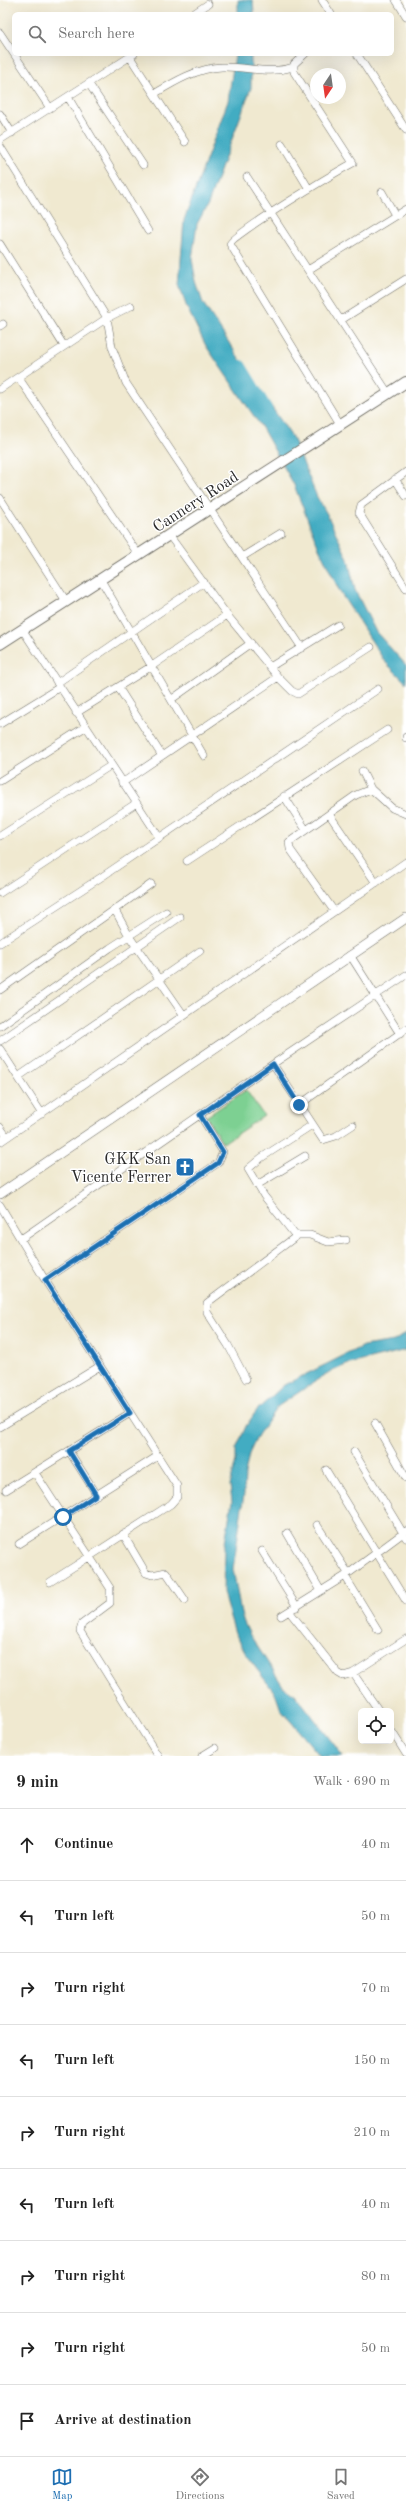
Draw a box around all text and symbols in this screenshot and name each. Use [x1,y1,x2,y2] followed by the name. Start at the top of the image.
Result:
[12,12,394,56] search box
[26,23,48,45] icon: search
[58,27,135,42] text: Search here
[310,68,346,104] north arrow
[150,469,242,536] street label: Cannery Road
[290,1096,308,1114] route end
[71,1152,171,1186] place label: GKK San Vicente Ferrer
[174,1156,196,1178] church icon: GKK San Vicente Ferrer
[54,1508,72,1526] route start
[358,1708,394,1744] map controls
[358,1708,394,1744] button: locate
[16,1774,59,1791] text: 9 min
[313,1775,390,1788] text: Walk · 690 m
[16,1834,38,1856] icon: ahead
[54,1837,113,1852] text: Continue
[361,1838,390,1851] text: 40 m
[16,1906,38,1928] icon: left
[54,1909,114,1924] text: Turn left
[361,1910,390,1923] text: 50 m
[16,1978,38,2000] icon: right
[54,1981,125,1996] text: Turn right
[361,1982,390,1995] text: 70 m
[16,2050,38,2072] icon: left
[54,2053,114,2068] text: Turn left
[353,2054,390,2067] text: 150 m
[16,2122,38,2144] icon: right
[54,2125,125,2140] text: Turn right
[353,2126,390,2139] text: 210 m
[16,2194,38,2216] icon: left
[54,2197,114,2212] text: Turn left
[361,2198,390,2211] text: 40 m
[16,2266,38,2288] icon: right
[54,2269,125,2284] text: Turn right
[361,2270,390,2283] text: 80 m
[16,2338,38,2360] icon: right
[54,2341,125,2356] text: Turn right
[361,2342,390,2355] text: 50 m
[16,2410,38,2432] icon: arrive
[54,2413,192,2428] text: Arrive at destination
[51,2466,73,2504] tab: Map
[176,2466,224,2504] tab: Directions
[327,2466,355,2504] tab: Saved

